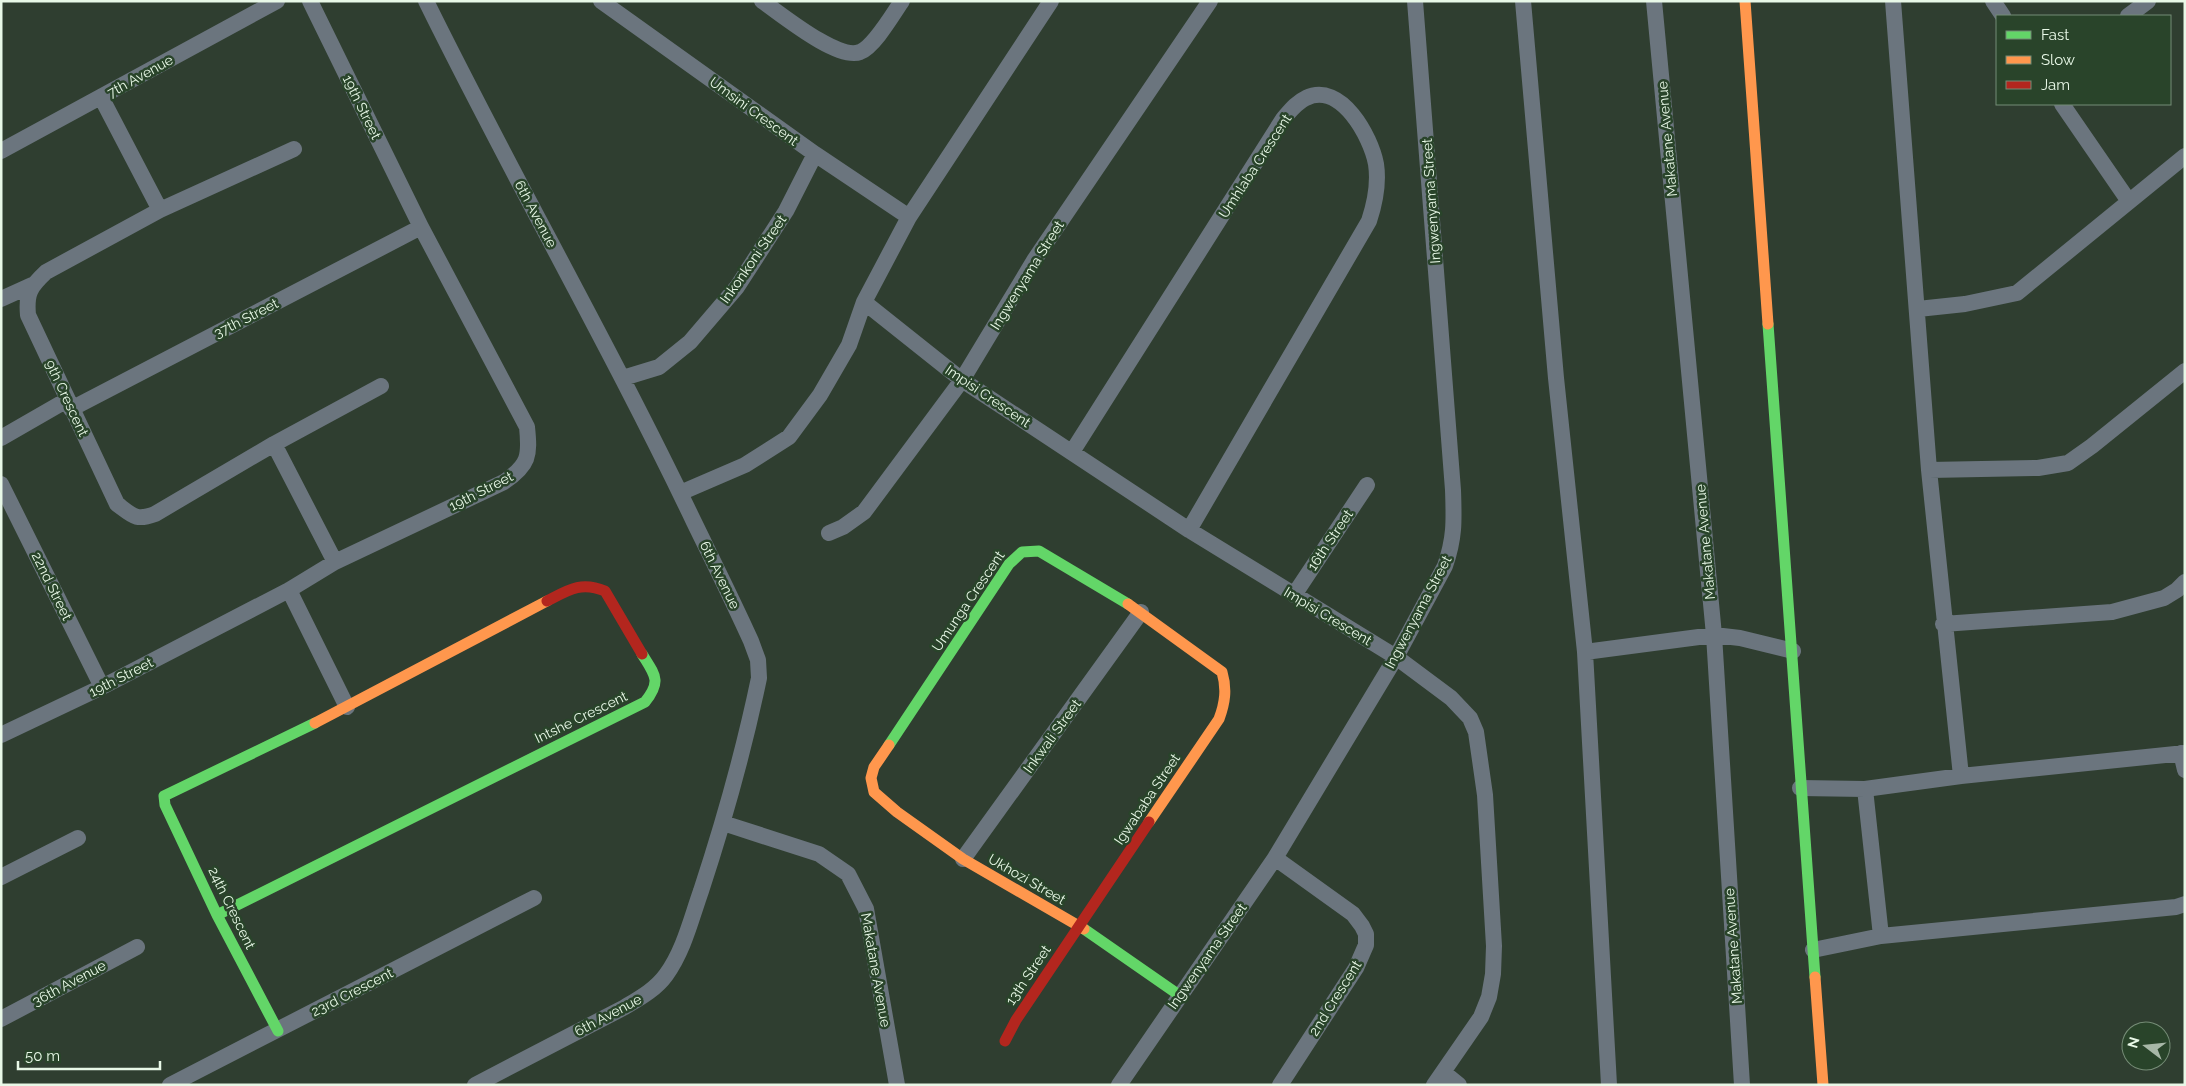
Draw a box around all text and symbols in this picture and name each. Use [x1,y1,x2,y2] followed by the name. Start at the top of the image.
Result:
[1996,15,2171,105] legend
[2041,26,2069,44] text: Fast
[104,51,176,101] street label: 7th Avenue
[2041,51,2075,69] text: Slow
[340,72,385,142] street label: 19th Street
[706,73,802,149] street label: Umsini Crescent
[2041,76,2070,94] text: Jam
[1654,81,1680,197] street label: Makatane Avenue
[1215,111,1295,221] street label: Umhlaba Crescent
[1419,138,1443,264] street label: Ingwenyama Street
[512,178,560,250] street label: 6th Avenue
[717,212,790,306] street label: Inkonkoni Street
[987,217,1067,332] street label: Ingwenyama Street
[211,295,281,341] street label: 37th Street
[42,357,92,439] street label: 9th Crescent
[942,362,1034,431] street label: Impisi Crescent
[446,468,516,514] street label: 19th Street
[1692,484,1718,600] street label: Makatane Avenue
[1304,506,1356,573] street label: 16th Street
[697,538,743,612] street label: 6th Avenue
[928,548,1008,654] street label: Umunga Crescent
[29,549,76,623] street label: 22nd Street
[1381,553,1455,671] street label: Ingwenyama Street
[1281,584,1375,649] street label: Impisi Crescent
[86,654,156,700] street label: 19th Street
[532,688,630,746] street label: Intshe Crescent
[1020,696,1084,776] street label: Inkwali Street
[1111,750,1183,847] street label: Igwababa Street
[986,850,1069,908] street label: Ukhozi Street
[205,864,259,952] street label: 24th Crescent
[1721,888,1745,1004] street label: Makatane Avenue
[1164,900,1250,1012] street label: Ingwenyama Street
[858,912,894,1028] street label: Makatane Avenue
[1002,942,1054,1008] street label: 13th Street
[29,957,109,1009] street label: 36th Avenue
[1306,957,1365,1039] street label: 2nd Crescent
[308,964,396,1019] street label: 23rd Crescent
[572,991,644,1039] street label: 6th Avenue
[2121,1021,2171,1071] north arrow
[2124,1035,2143,1050] text: N
[18,1038,160,1070] scale bar
[25,1047,60,1065] text: 50 m

